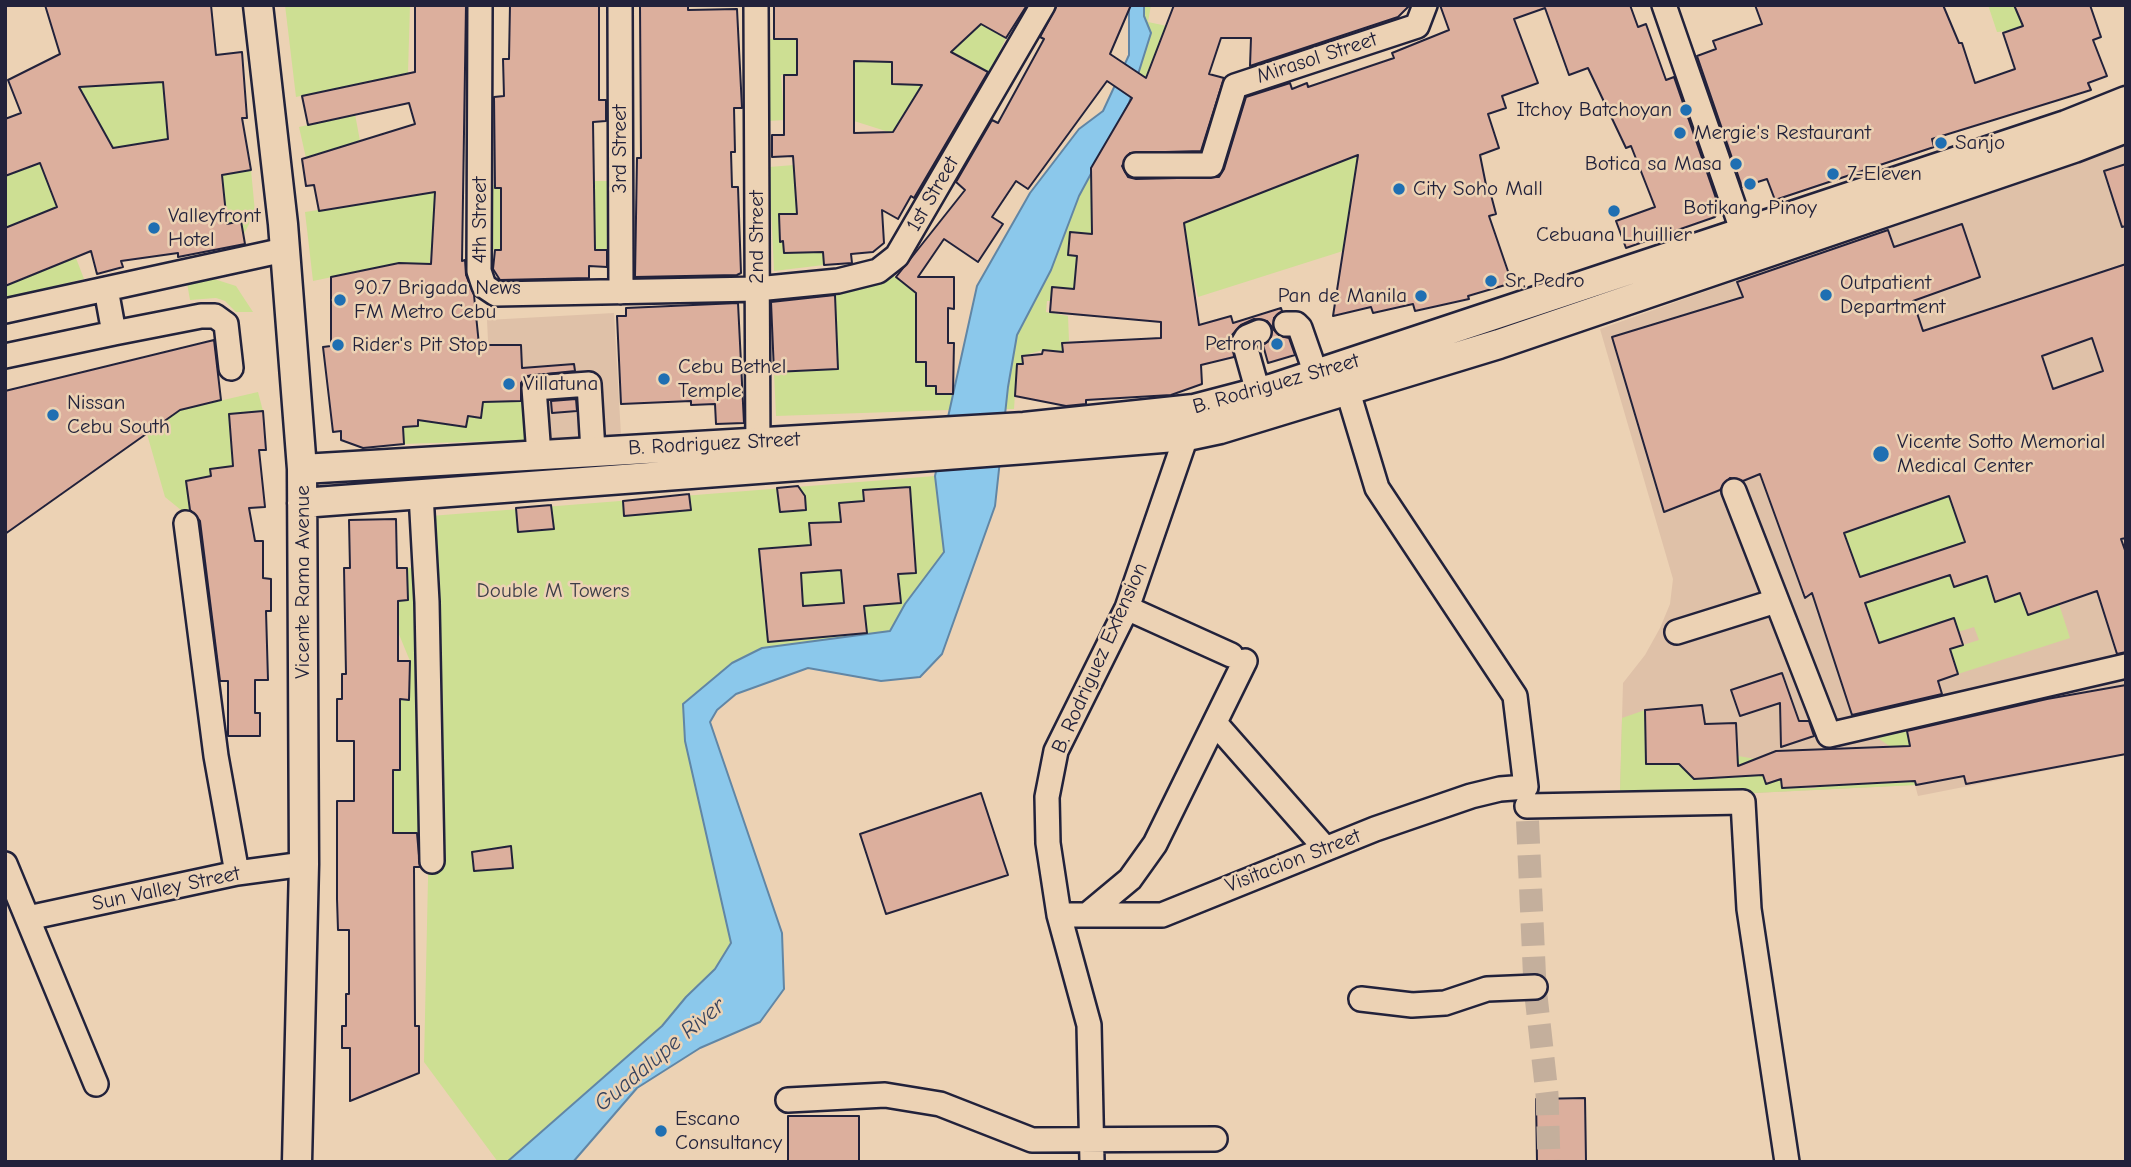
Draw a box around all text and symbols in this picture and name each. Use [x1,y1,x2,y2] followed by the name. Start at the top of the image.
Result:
[1254,27,1380,89] street label: Mirasol Street
[1516,97,1672,123] place label: Itchoy Batchoyan
[1678,102,1694,118] marker: Itchoy Batchoyan
[607,104,633,194] street label: 3rd Street
[1694,120,1871,146] place label: Mergie's Restaurant
[1672,125,1688,141] marker: Mergie's Restaurant
[1955,130,2005,156] place label: Sanjo
[1933,135,1949,151] marker: Sanjo
[1585,151,1722,177] place label: Botica sa Masa
[901,152,965,236] street label: 1st Street
[1728,156,1744,172] marker: Botica sa Masa
[1847,161,1922,187] place label: 7-Eleven
[1825,166,1841,182] marker: 7-Eleven
[467,176,493,264] street label: 4th Street
[1413,176,1543,202] place label: City Soho Mall
[1742,176,1758,192] marker: Botikang Pinoy
[1391,181,1407,197] marker: City Soho Mall
[744,190,770,284] street label: 2nd Street
[1683,195,1817,221] place label: Botikang Pinoy
[168,203,261,253] place label: Valleyfront Hotel
[1606,203,1622,219] marker: Cebuana Lhuillier
[146,220,162,236] marker: Valleyfront Hotel
[1536,222,1692,248] place label: Cebuana Lhuillier
[1505,268,1585,294] place label: Sr. Pedro
[1840,270,1946,320] place label: Outpatient Department
[1483,273,1499,289] marker: Sr. Pedro
[354,275,521,325] place label: 90.7 Brigada News FM Metro Cebu
[1278,283,1407,309] place label: Pan de Manila
[1818,287,1834,303] marker: Outpatient Department
[1413,288,1429,304] marker: Pan de Manila
[332,292,348,308] marker: 90.7 Brigada News FM Metro Cebu
[1205,331,1263,357] place label: Petron
[352,332,488,358] place label: Rider's Pit Stop
[1269,336,1285,352] marker: Petron
[330,337,346,353] marker: Rider's Pit Stop
[1190,348,1362,420] street label: B. Rodriguez Street
[678,354,786,404] place label: Cebu Bethel Temple
[523,371,598,397] place label: Villatuna
[656,371,672,387] marker: Cebu Bethel Temple
[501,376,517,392] marker: Villatuna
[67,390,170,440] place label: Nissan Cebu South
[45,407,61,423] marker: Nissan Cebu South
[627,427,801,461] street label: B. Rodriguez Street
[1897,429,2105,479] place label: Vicente Sotto Memorial Medical Center
[1871,444,1891,464] marker: Vicente Sotto Memorial Medical Center
[290,485,316,679] street label: Vicente Rama Avenue
[1047,559,1153,757] street label: B. Rodriguez Extension
[477,578,629,604] park label: Double M Towers
[1222,824,1364,898] street label: Visitacion Street
[90,861,242,917] street label: Sun Valley Street
[589,992,731,1118] water label: Guadalupe River
[675,1106,782,1156] place label: Escano Consultancy
[653,1123,669,1139] marker: Escano Consultancy

